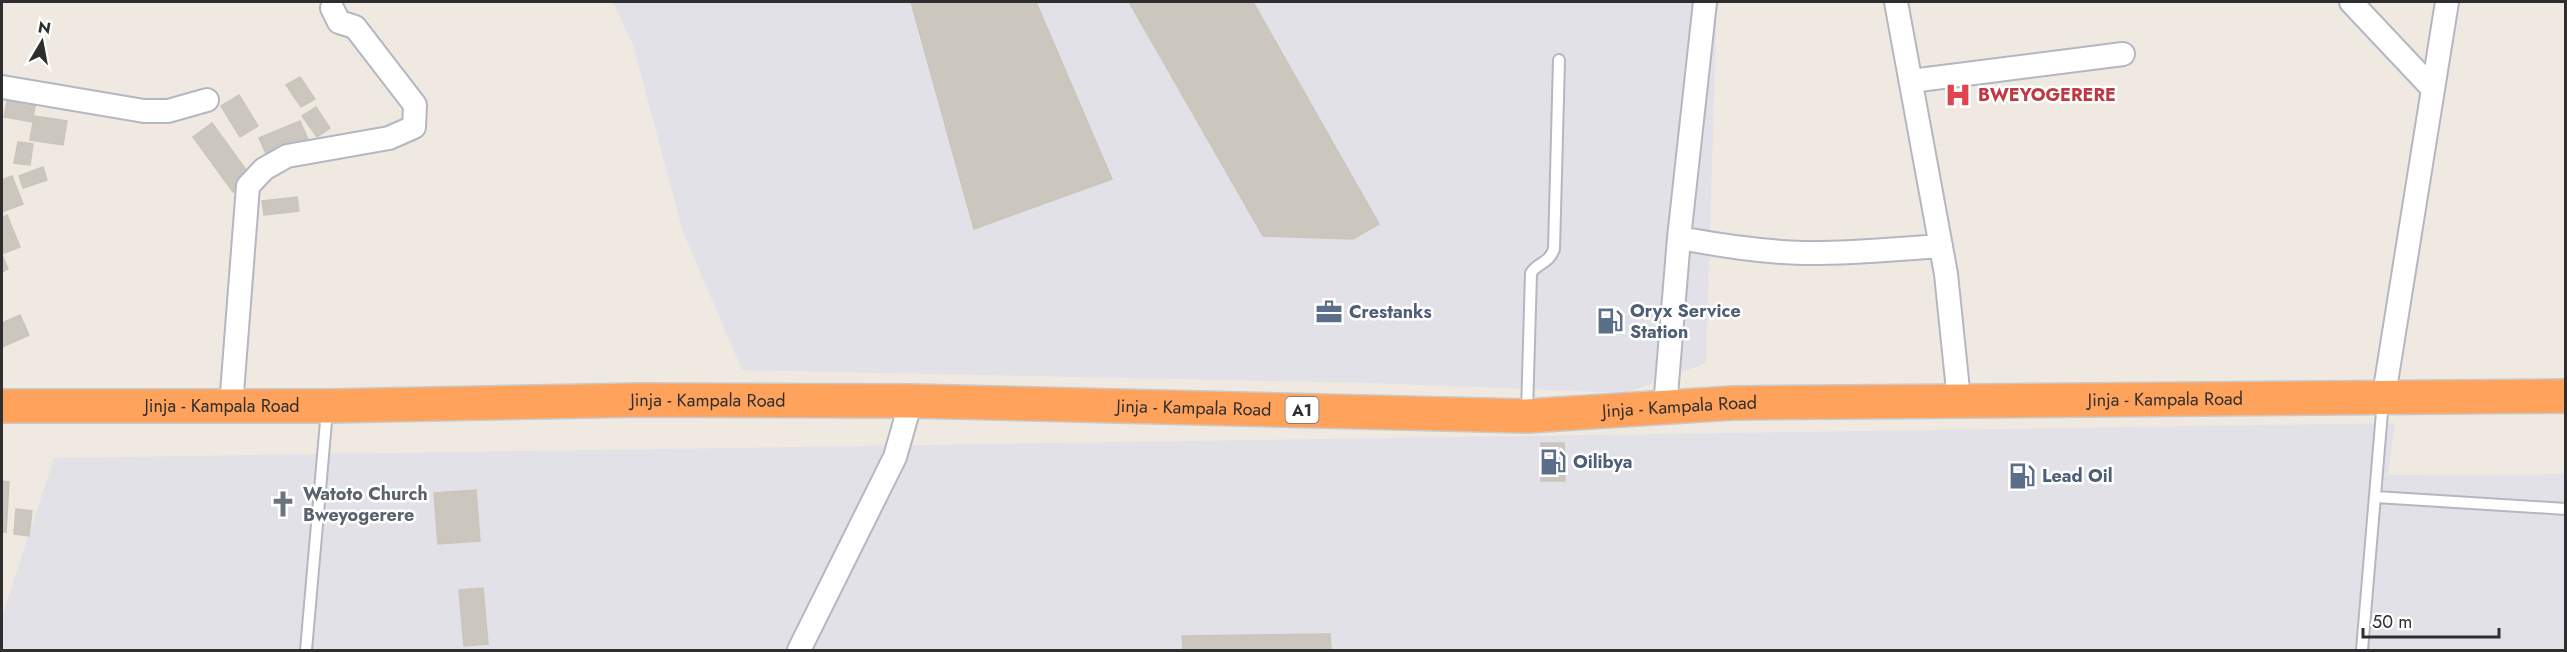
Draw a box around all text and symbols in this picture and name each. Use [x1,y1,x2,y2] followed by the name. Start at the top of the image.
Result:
[12,12,72,72] north arrow
[36,15,53,40] text: N
[1943,80,1973,110] hospital icon: BWEYOGERERE
[1978,82,2116,108] place label: BWEYOGERERE
[1314,297,1344,327] office icon: Crestanks
[1630,298,1741,345] place label: Oryx Service Station
[1349,299,1432,325] place label: Crestanks
[1595,306,1625,336] fuel station icon: Oryx Service Station
[2086,386,2243,413] street label: Jinja - Kampala Road
[628,387,786,414] street label: Jinja - Kampala Road
[1599,390,1757,424] street label: Jinja - Kampala Road
[142,393,300,419] street label: Jinja - Kampala Road
[1114,393,1272,423] street label: Jinja - Kampala Road
[1286,397,1318,423] road number: A1
[1538,447,1568,477] fuel station icon: Oilibya
[1573,449,1633,475] place label: Oilibya
[2007,461,2037,491] fuel station icon: Lead Oil
[2042,463,2113,489] place label: Lead Oil
[303,481,428,528] place label: Watoto Church Bweyogerere
[268,489,298,519] church icon: Watoto Church Bweyogerere
[2363,601,2500,639] scale bar
[2372,609,2412,635] text: 50 m

